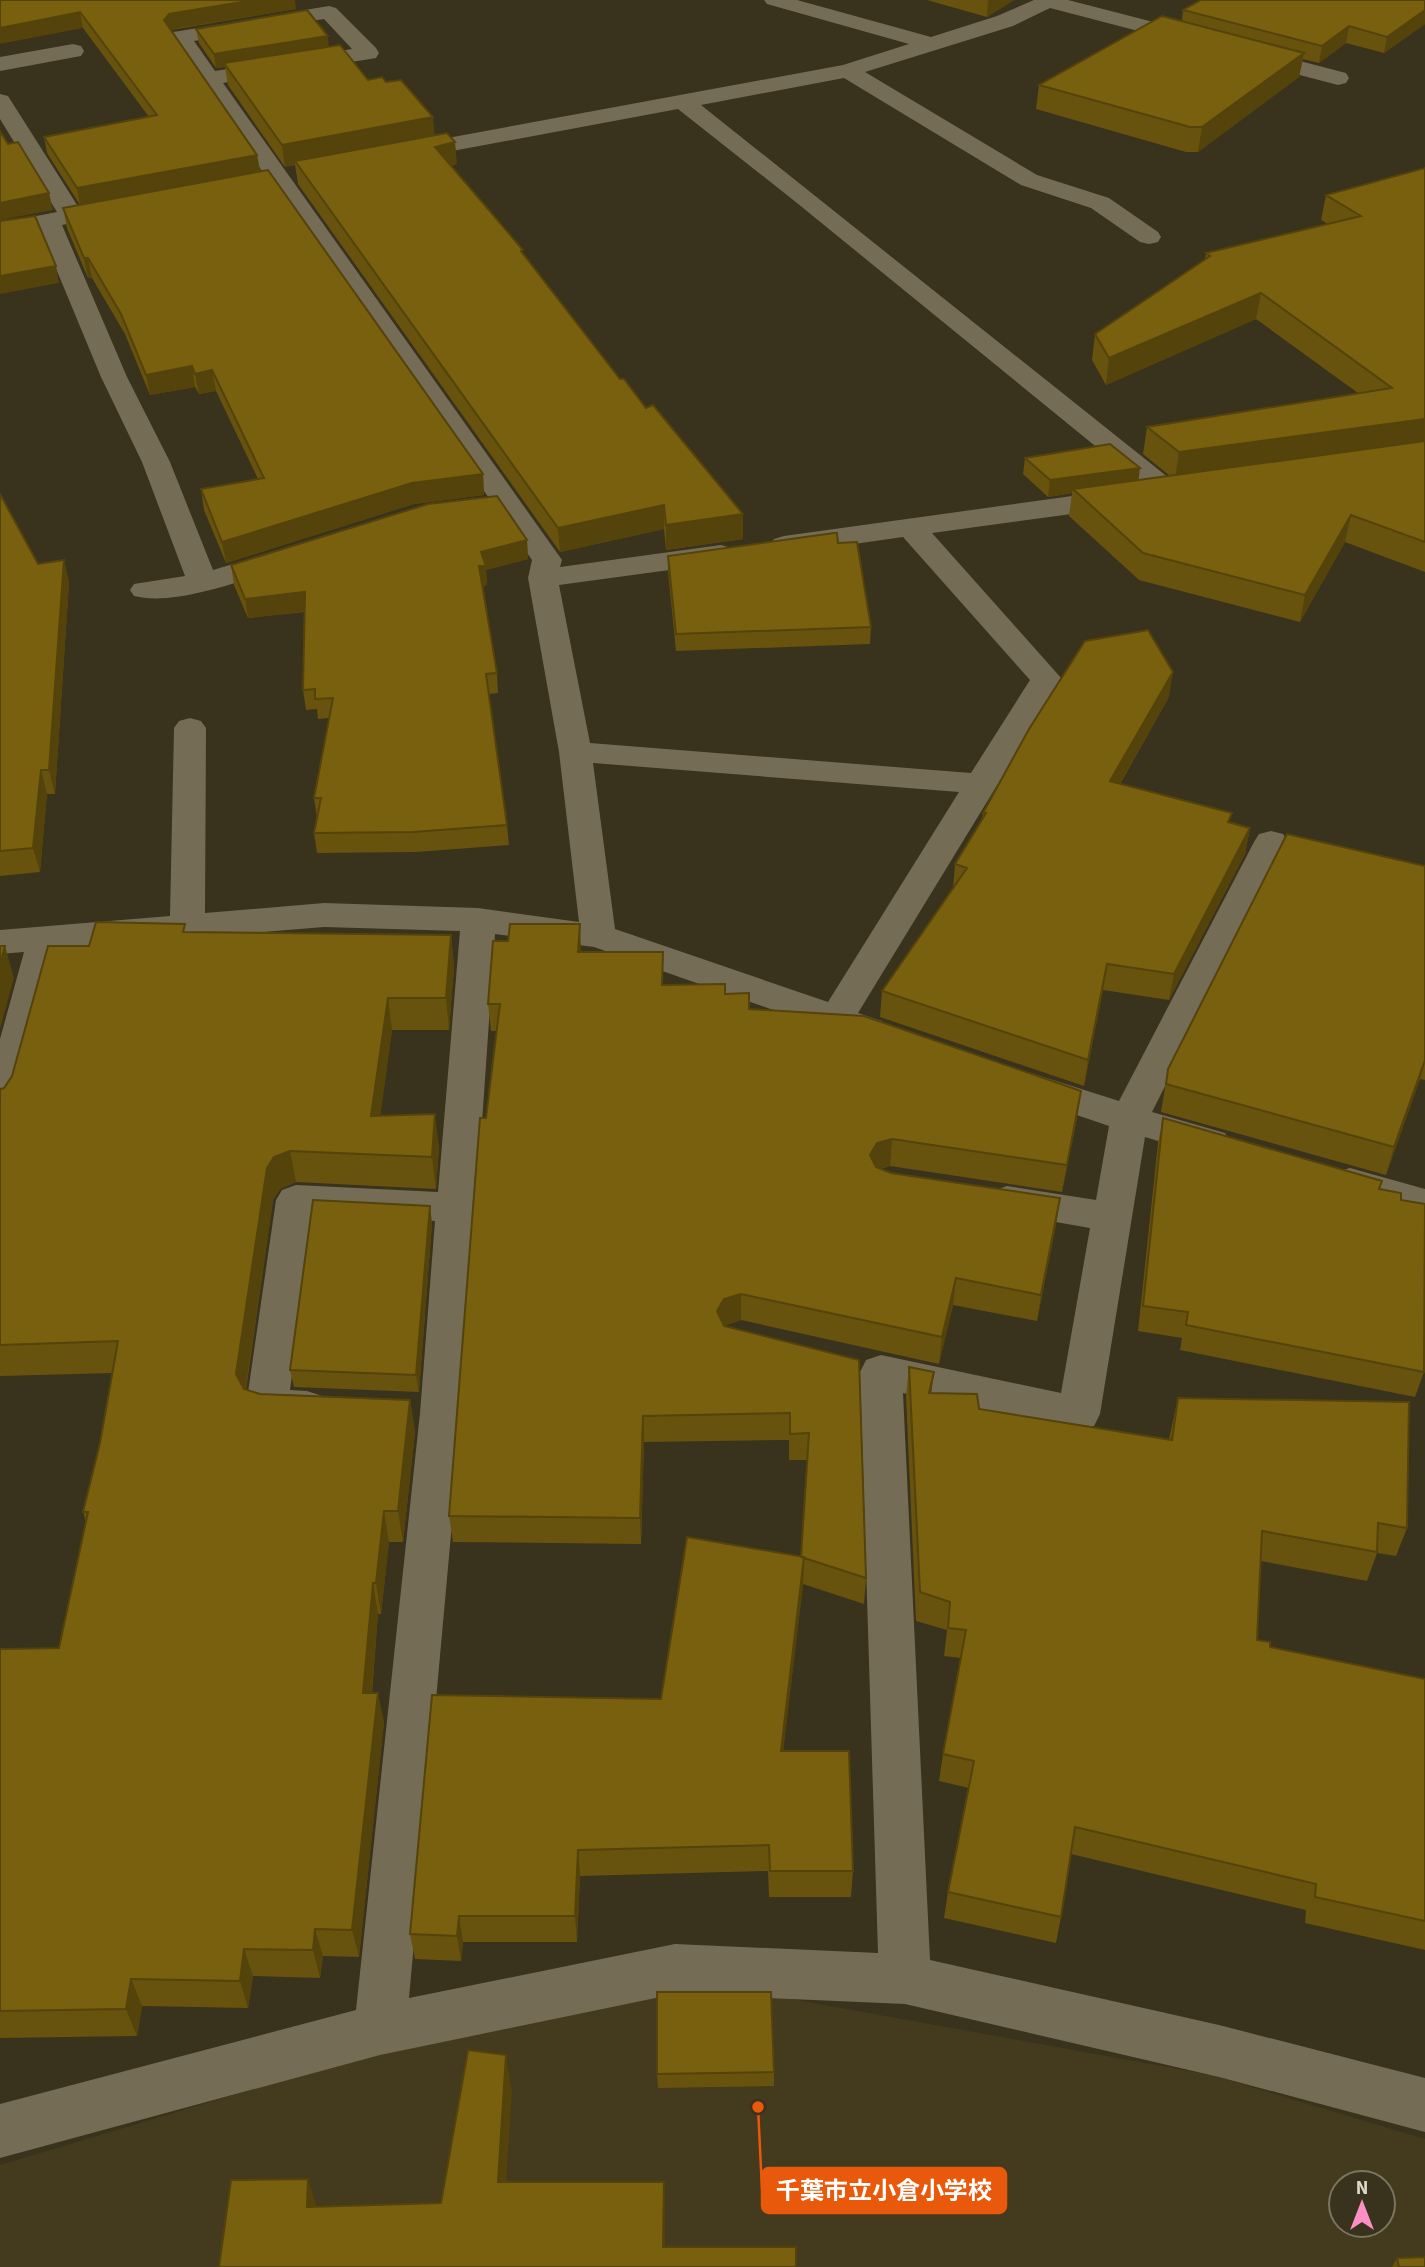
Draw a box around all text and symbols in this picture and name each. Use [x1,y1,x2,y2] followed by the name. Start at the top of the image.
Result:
[762,2168,1006,2213] callout: 千葉市立小倉小学校
[1327,2169,1397,2239] north arrow
[776,2174,992,2209] text: 千葉市立小倉小学校
[1356,2175,1368,2202] text: N

